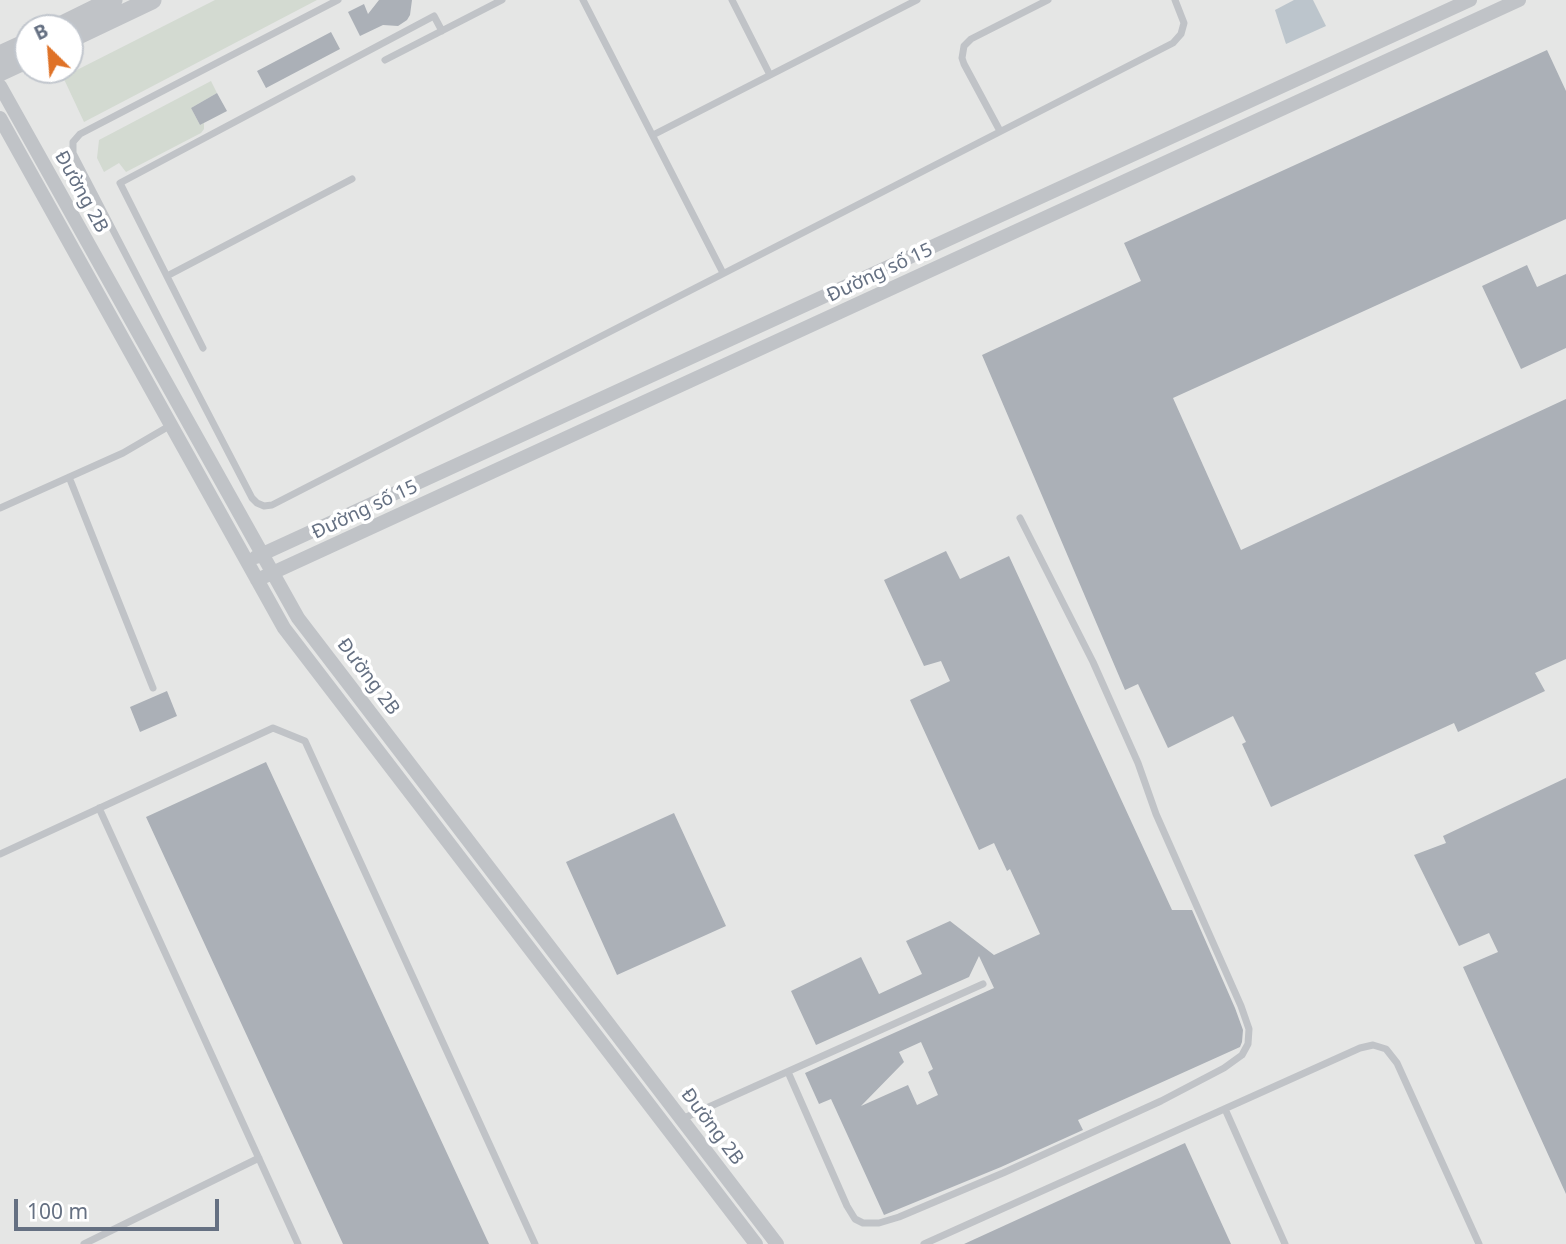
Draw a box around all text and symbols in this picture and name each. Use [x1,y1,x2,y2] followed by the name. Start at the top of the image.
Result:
[14,14,84,84] north arrow
[30,17,52,46] text: B
[49,147,113,237] street label: Đường 2B
[824,239,936,307] street label: Đường số 15
[309,476,421,544] street label: Đường số 15
[332,634,404,720] street label: Đường 2B
[676,1084,748,1170] street label: Đường 2B
[18,1184,222,1228] scale bar
[27,1197,88,1225] text: 100 m

